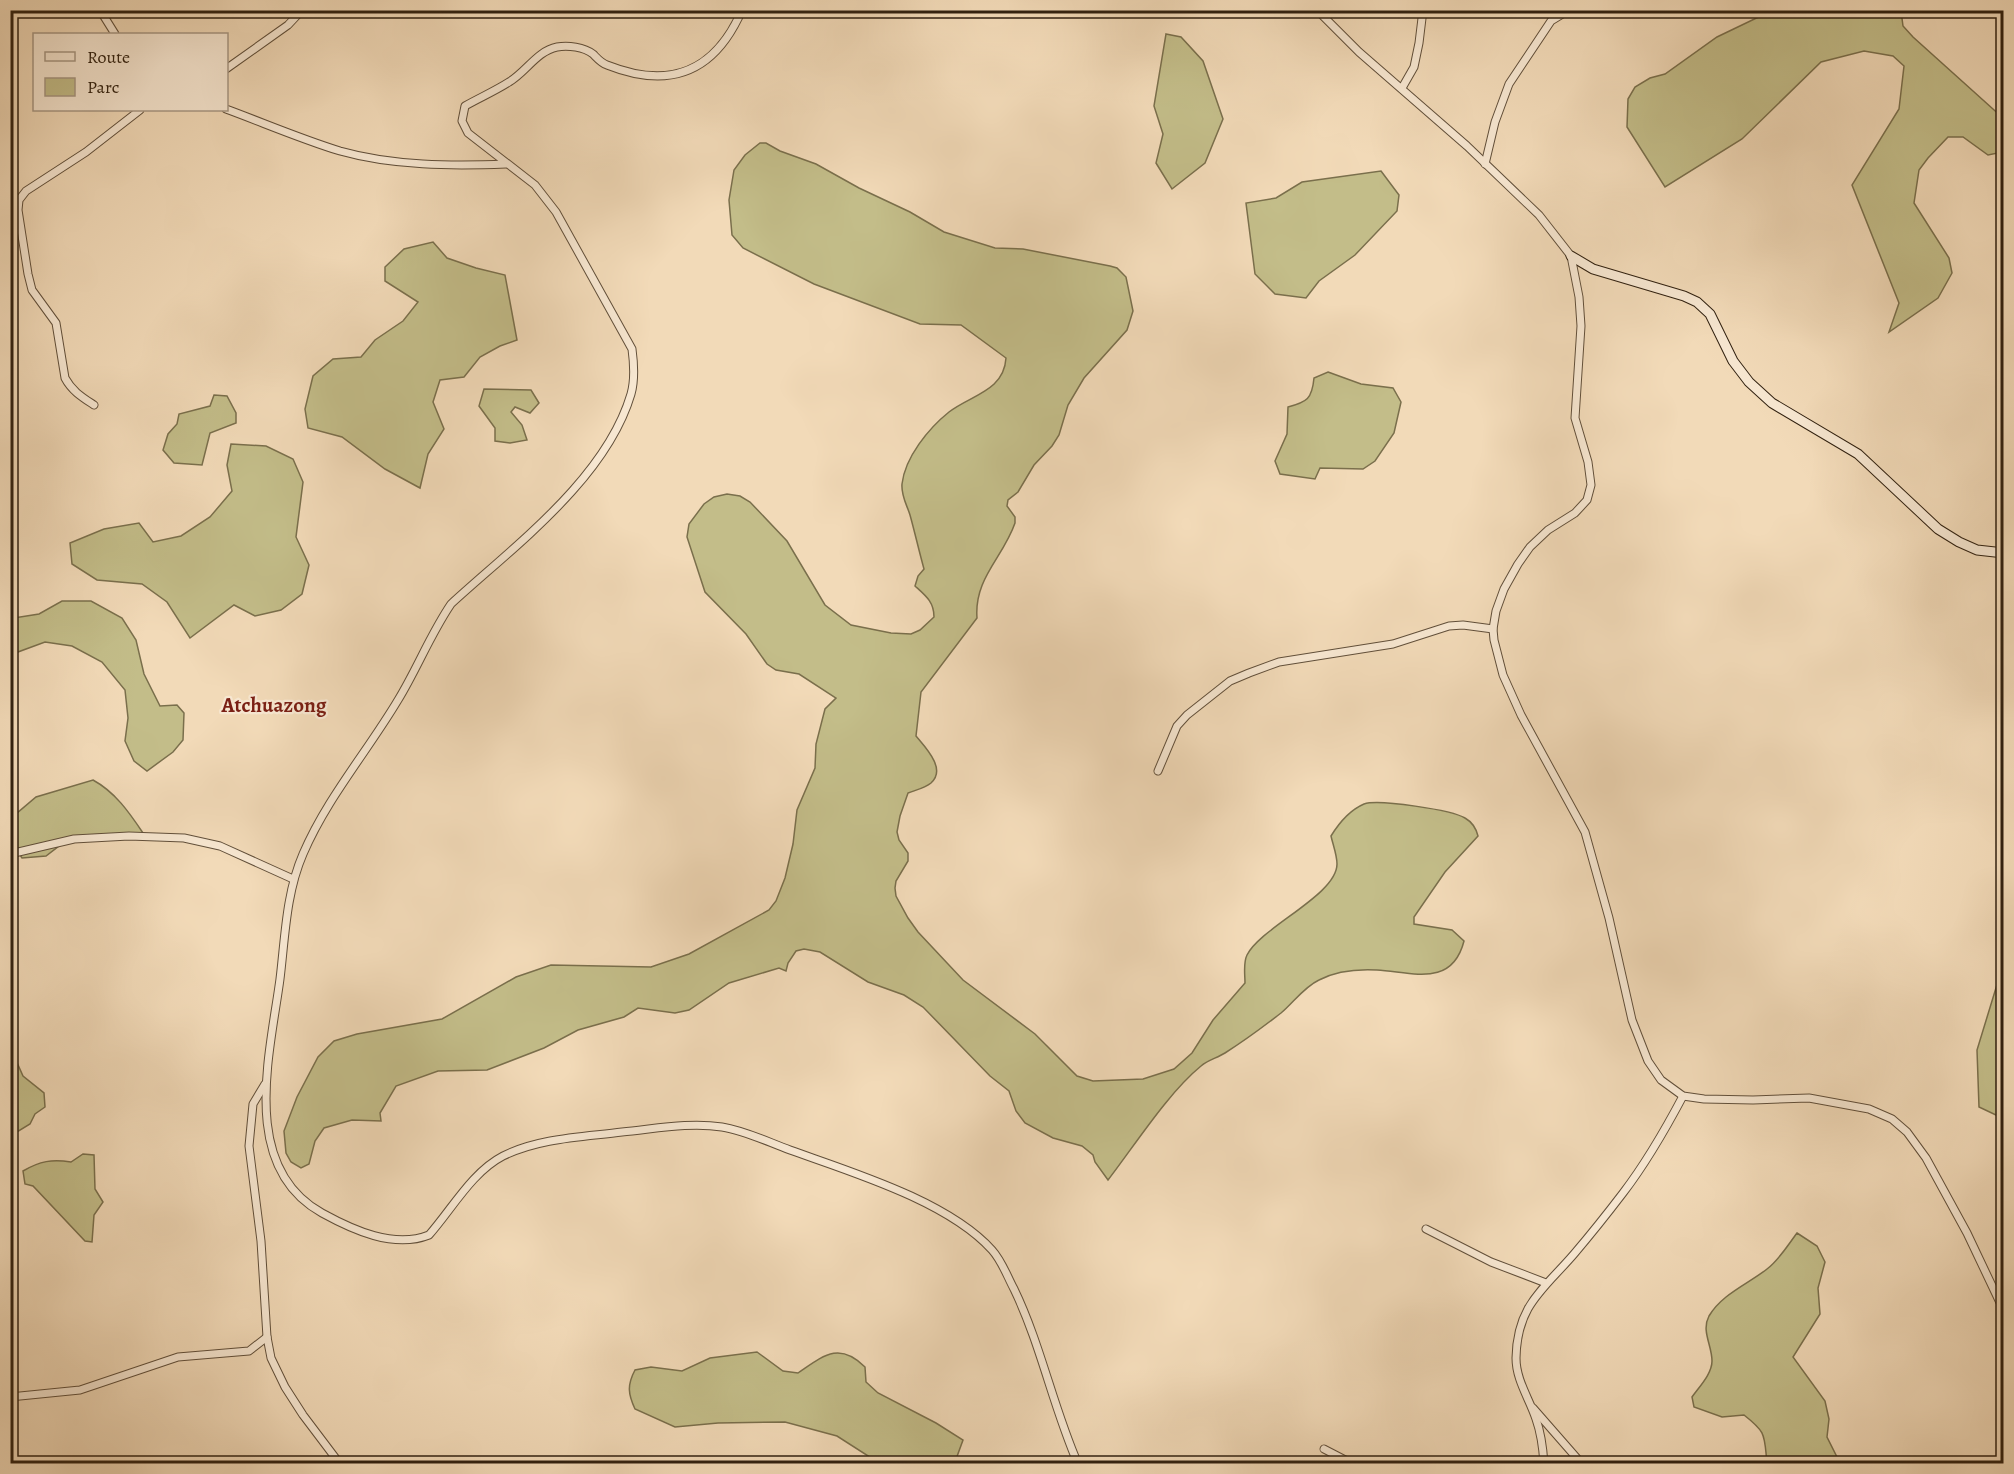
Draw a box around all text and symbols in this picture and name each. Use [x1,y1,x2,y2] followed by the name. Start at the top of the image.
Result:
[33,33,228,111] legend
[87,45,130,69] text: Route
[87,75,119,99] text: Parc
[220,691,327,719] district label: Atchuazong

